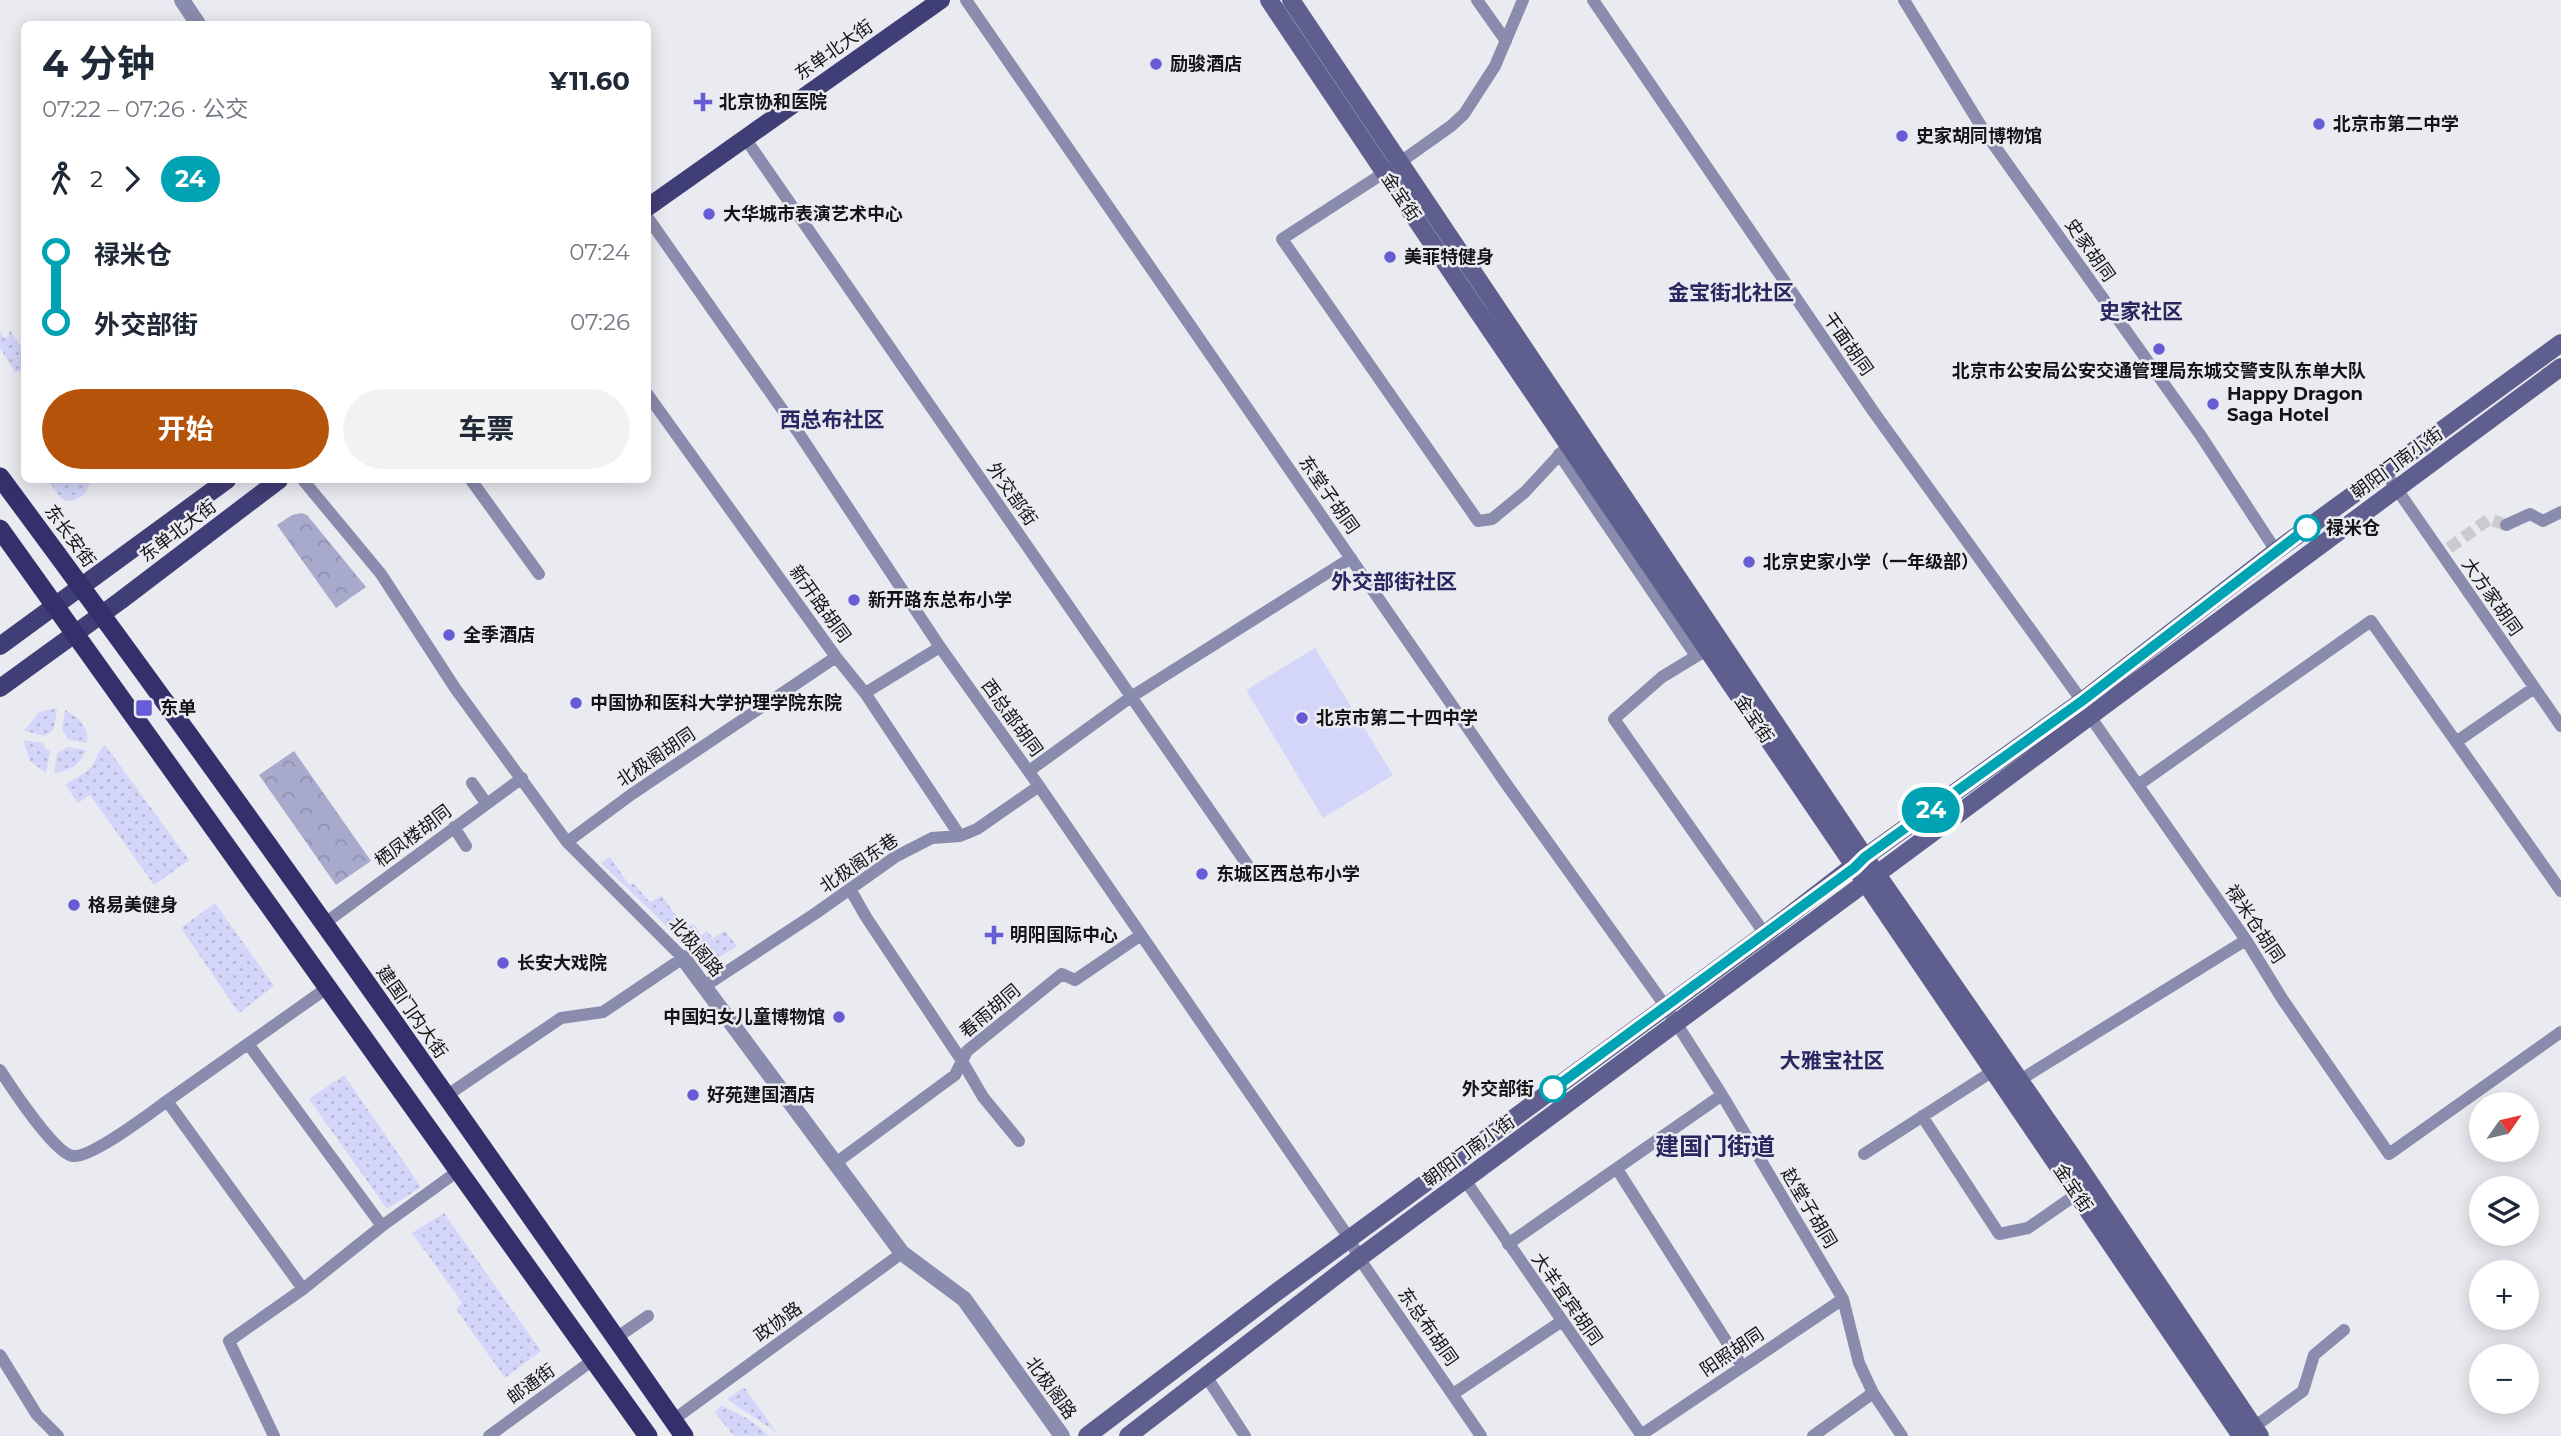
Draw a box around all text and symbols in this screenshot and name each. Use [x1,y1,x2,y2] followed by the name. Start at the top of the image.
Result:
[791,15,877,85] street label: 东单北大街
[42,40,155,87] text: 4 分钟
[1170,53,1242,75] place label: 励骏酒店
[1148,56,1164,72] marker: 励骏酒店
[549,65,630,97] text: ¥11.60
[719,91,827,113] place label: 北京协和医院
[693,92,713,112] marker: 北京协和医院
[42,95,249,123] text: 07:22 – 07:26 · 公交
[2333,113,2459,135] place label: 北京市第二中学
[2311,116,2327,132] marker: 北京市第二中学
[1916,125,2042,147] place label: 史家胡同博物馆
[1894,128,1910,144] marker: 史家胡同博物馆
[42,160,80,198] icon: walk
[113,160,151,198] icon: forward
[175,164,206,193] text: 24
[90,165,103,193] text: 2
[1377,168,1425,226] street label: 金宝街
[723,203,903,225] place label: 大华城市表演艺术中心
[701,206,717,222] marker: 大华城市表演艺术中心
[2060,214,2120,286] street label: 史家胡同
[569,238,630,266] text: 07:24
[94,239,172,271] text: 禄米仓
[1404,246,1494,268] place label: 美菲特健身
[1382,249,1398,265] marker: 美菲特健身
[1668,280,1794,305] district label: 金宝街北社区
[2099,299,2183,324] district label: 史家社区
[570,308,630,336] text: 07:26
[1818,308,1878,380] street label: 干面胡同
[94,309,198,341] text: 外交部街
[2151,341,2167,357] marker: 北京市公安局公安交通管理局东城交警支队东单大队
[1952,360,2366,382] place label: 北京市公安局公安交通管理局东城交警支队东单大队
[2227,383,2363,426] place label: Happy Dragon Saga Hotel
[42,389,329,469] button: 开始
[343,389,630,469] button: 车票
[2205,396,2221,412] marker: Happy Dragon Saga Hotel
[780,407,885,432] district label: 西总布社区
[2347,422,2447,504] street label: 朝阳门南小街
[1294,452,1364,538] street label: 东堂子胡同
[982,458,1042,530] street label: 外交部街
[135,495,221,567] street label: 东单北大街
[40,500,100,572] street label: 东长安街
[2294,515,2320,541] marker: 禄米仓
[2326,517,2380,539] place label: 禄米仓
[1763,551,1979,573] place label: 北京史家小学（一年级部）
[1741,554,1757,570] marker: 北京史家小学（一年级部）
[2457,554,2527,640] street label: 大方家胡同
[785,561,855,647] street label: 新开路胡同
[1331,569,1457,594] district label: 外交部街社区
[868,589,1012,611] place label: 新开路东总布小学
[846,592,862,608] marker: 新开路东总布小学
[463,624,535,646] place label: 全季酒店
[441,627,457,643] marker: 全季酒店
[977,675,1047,761] street label: 西总部胡同
[1730,690,1778,748] street label: 金宝街
[590,692,842,714] place label: 中国协和医科大学护理学院东院
[568,695,584,711] marker: 中国协和医科大学护理学院东院
[160,697,196,719] place label: 东单
[134,698,154,718] marker: 东单
[1316,707,1478,729] place label: 北京市第二十四中学
[1294,710,1310,726] marker: 北京市第二十四中学
[613,723,699,791] street label: 北极阁胡同
[1899,787,1962,833] line badge: 24
[1916,795,1946,824] text: 24
[370,800,456,872] street label: 栖凤楼胡同
[816,829,902,897] street label: 北极阁东巷
[1216,863,1360,885] place label: 东城区西总布小学
[1194,866,1210,882] marker: 东城区西总布小学
[2221,881,2289,967] street label: 禄米仓胡同
[88,894,178,916] place label: 格易美健身
[66,897,82,913] marker: 格易美健身
[664,913,728,981] street label: 北极阁路
[1010,924,1118,946] place label: 明阳国际中心
[984,925,1004,945] marker: 明阳国际中心
[517,952,607,974] place label: 长安大戏院
[495,955,511,971] marker: 长安大戏院
[372,961,452,1063] street label: 建国门内大街
[955,979,1025,1043] street label: 春雨胡同
[663,1006,825,1028] place label: 中国妇女儿童博物馆
[831,1009,847,1025] marker: 中国妇女儿童博物馆
[1780,1048,1885,1073] district label: 大雅宝社区
[1540,1076,1566,1102] marker: 外交部街
[1462,1078,1534,1100] place label: 外交部街
[707,1084,815,1106] place label: 好苑建国酒店
[685,1087,701,1103] marker: 好苑建国酒店
[2469,1092,2539,1162] north arrow
[2469,1092,2539,1414] map controls
[1419,1110,1519,1192] street label: 朝阳门南小街
[1655,1132,1775,1161] district label: 建国门街道
[2049,1159,2097,1217] street label: 金宝街
[1776,1164,1842,1252] street label: 赵堂子胡同
[2469,1176,2539,1246] button: layers
[1527,1248,1607,1350] street label: 大羊宜宾胡同
[2469,1260,2539,1330] button: +
[1393,1284,1463,1370] street label: 东总布胡同
[750,1297,806,1347] street label: 政协路
[1696,1323,1768,1381] street label: 阳照胡同
[2469,1344,2539,1414] button: −
[1021,1352,1081,1424] street label: 北极阁路
[503,1359,559,1409] street label: 邮通街

